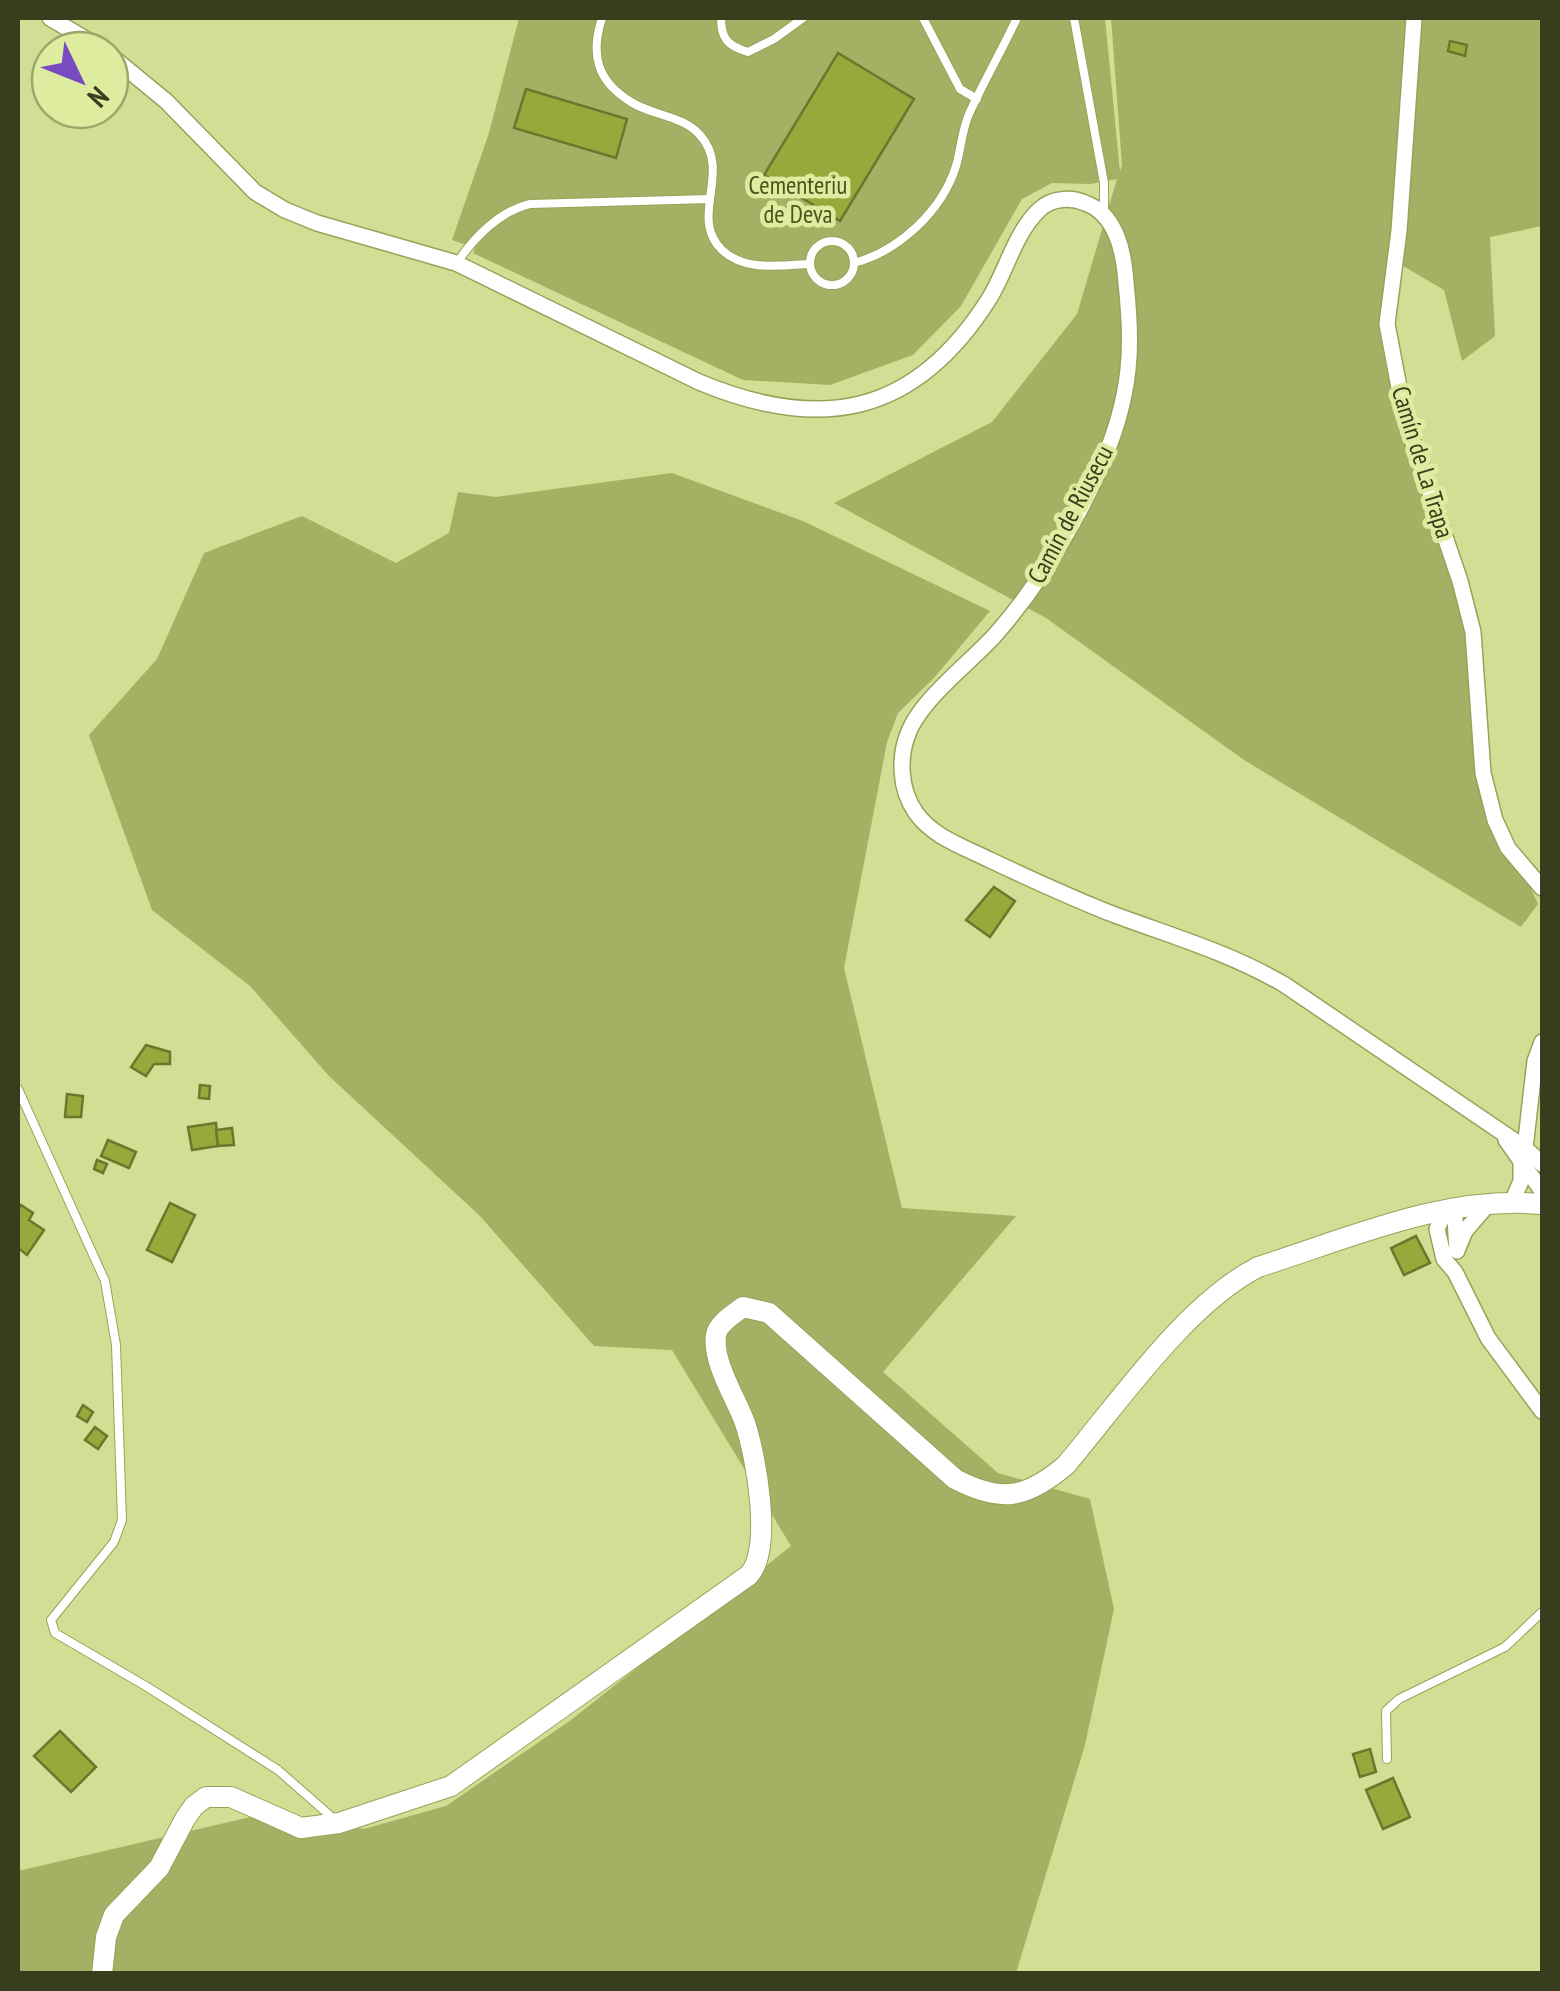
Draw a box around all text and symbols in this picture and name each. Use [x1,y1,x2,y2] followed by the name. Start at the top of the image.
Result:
[30,30,130,130] north arrow
[80,79,117,116] text: N
[749,169,847,230] park label: Cementeriu de Deva
[1385,382,1461,542] street label: Camín de La Trapa
[1020,439,1120,589] street label: Camín de Riusecu

